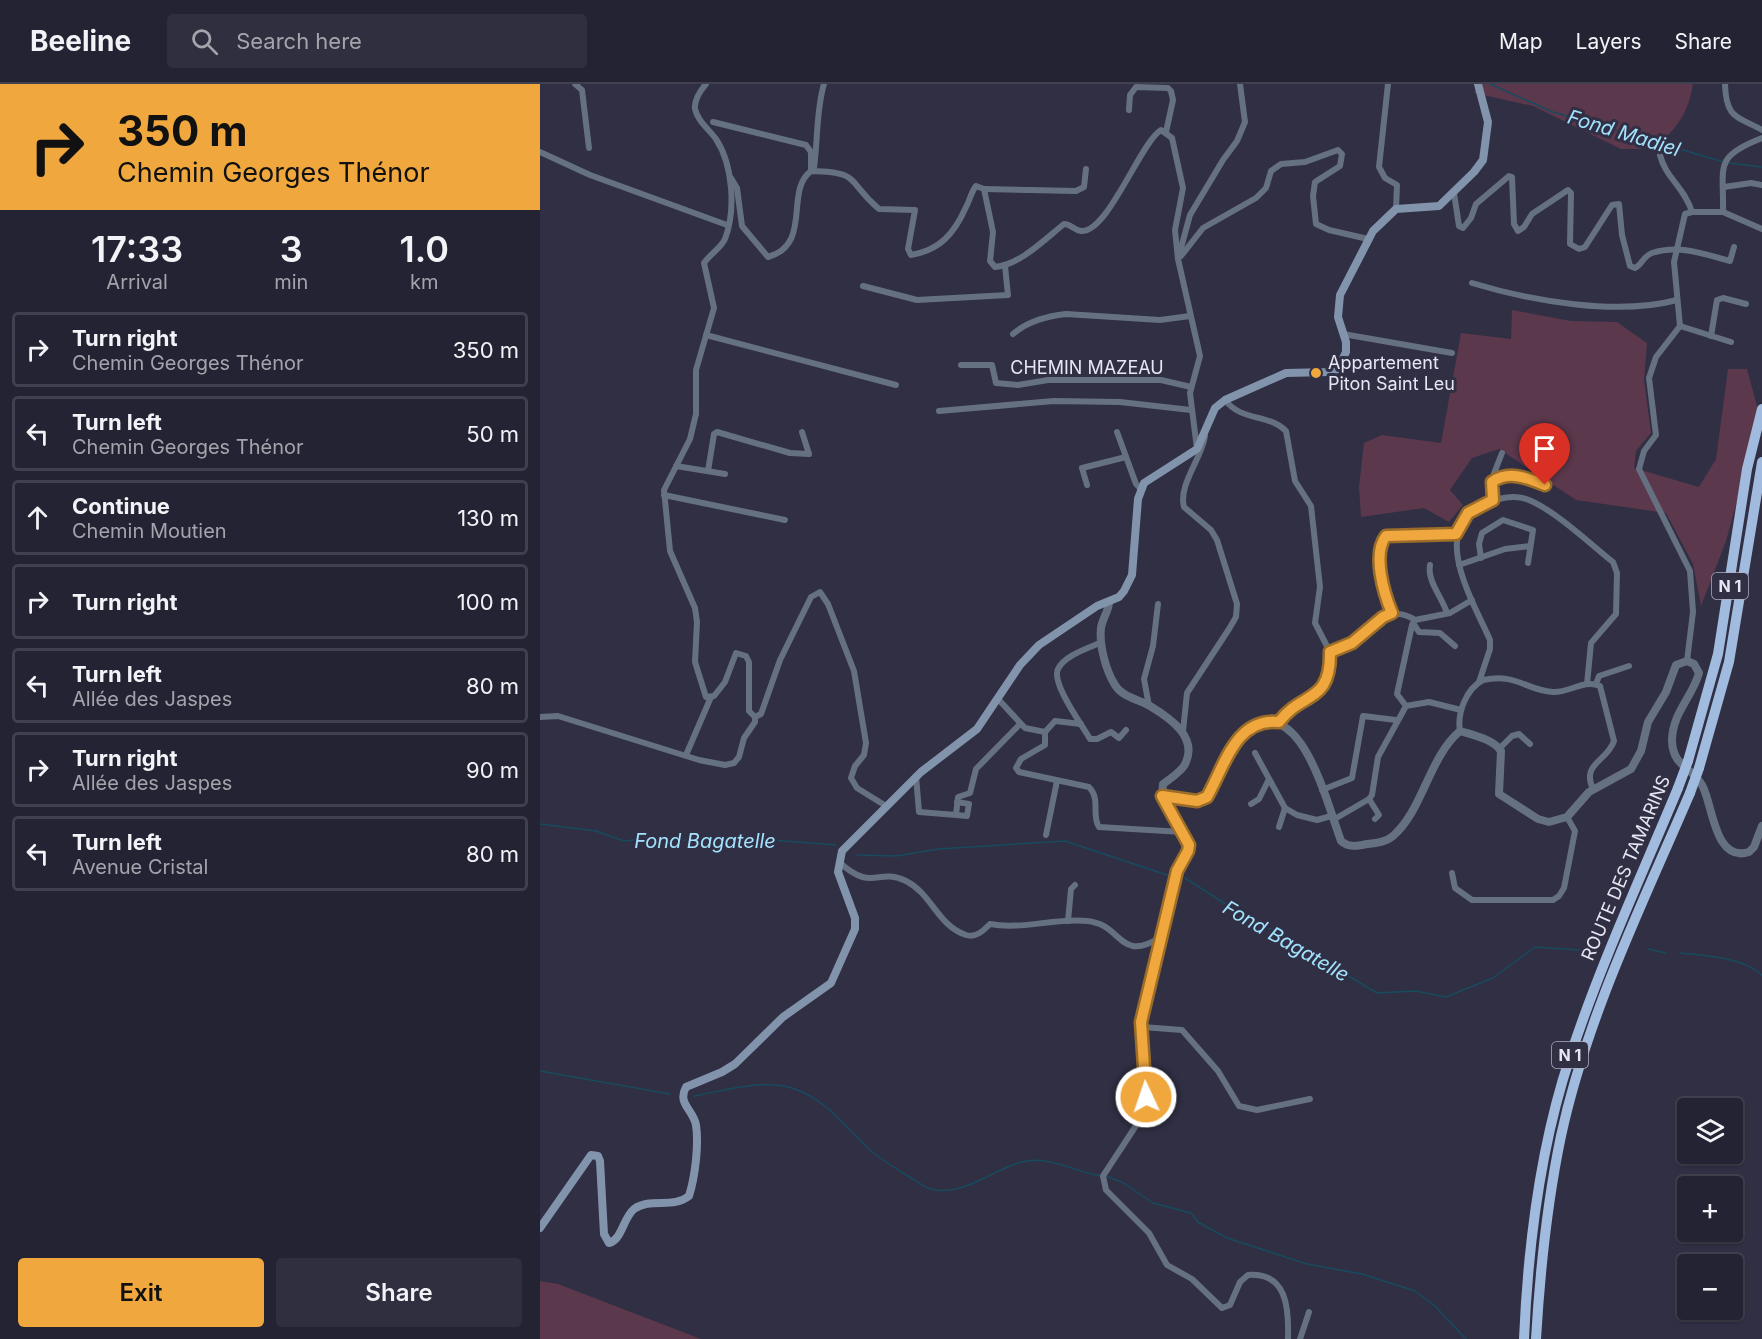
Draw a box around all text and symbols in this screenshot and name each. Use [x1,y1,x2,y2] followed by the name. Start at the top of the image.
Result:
[167,14,587,68] search box
[30,24,131,58] text: Beeline
[188,25,221,58] icon: search
[236,28,362,54] text: Search here
[1499,29,1543,54] text: Map
[1576,29,1642,54] text: Layers
[1675,29,1732,54] text: Share
[1565,104,1683,162] water label: Fond Madiel
[117,105,248,156] text: 350 m
[18,108,96,186] icon: right
[117,156,430,189] text: Chemin Georges Thénor
[91,227,183,271] text: 17:33
[280,227,303,271] text: 3
[399,227,449,271] text: 1.0
[106,270,168,294] text: Arrival
[274,270,308,294] text: min
[410,270,438,294] text: km
[72,325,178,351] text: Turn right
[21,333,54,366] icon: right
[453,337,519,363] text: 350 m
[72,351,304,375] text: Chemin Georges Thénor
[1328,352,1455,394] place label: Appartement Piton Saint Leu
[1010,357,1164,378] street label: CHEMIN MAZEAU
[1309,366,1323,380] marker: Appartement Piton Saint Leu
[72,409,162,435] text: Turn left
[21,417,54,450] icon: left
[466,421,519,447] text: 50 m
[1519,423,1570,485] pin
[1528,432,1561,465] icon: arrive
[72,435,304,459] text: Chemin Georges Thénor
[72,493,170,519] text: Continue
[21,501,54,534] icon: ahead
[457,505,519,531] text: 130 m
[72,519,227,543] text: Chemin Moutien
[1712,573,1748,599] road number: N 1
[21,585,54,618] icon: right
[72,589,178,615] text: Turn right
[457,589,519,615] text: 100 m
[72,661,162,687] text: Turn left
[21,669,54,702] icon: left
[466,673,519,699] text: 80 m
[72,687,232,711] text: Allée des Jaspes
[72,745,178,771] text: Turn right
[21,753,54,786] icon: right
[466,757,519,783] text: 90 m
[72,771,232,795] text: Allée des Jaspes
[1577,772,1674,964] street label: ROUTE DES TAMARINS
[72,829,162,855] text: Turn left
[634,829,776,853] water label: Fond Bagatelle
[21,837,54,870] icon: left
[466,841,519,867] text: 80 m
[72,855,208,879] text: Avenue Cristal
[1219,895,1353,987] water label: Fond Bagatelle
[1552,1042,1588,1068] road number: N 1
[1114,1065,1178,1129] position arrow
[1677,1098,1743,1320] map controls
[1677,1098,1743,1164] button: layers
[1677,1176,1743,1242] button: +
[1677,1254,1743,1320] button: −
[18,1258,264,1327] button: Exit
[276,1258,522,1327] button: Share

